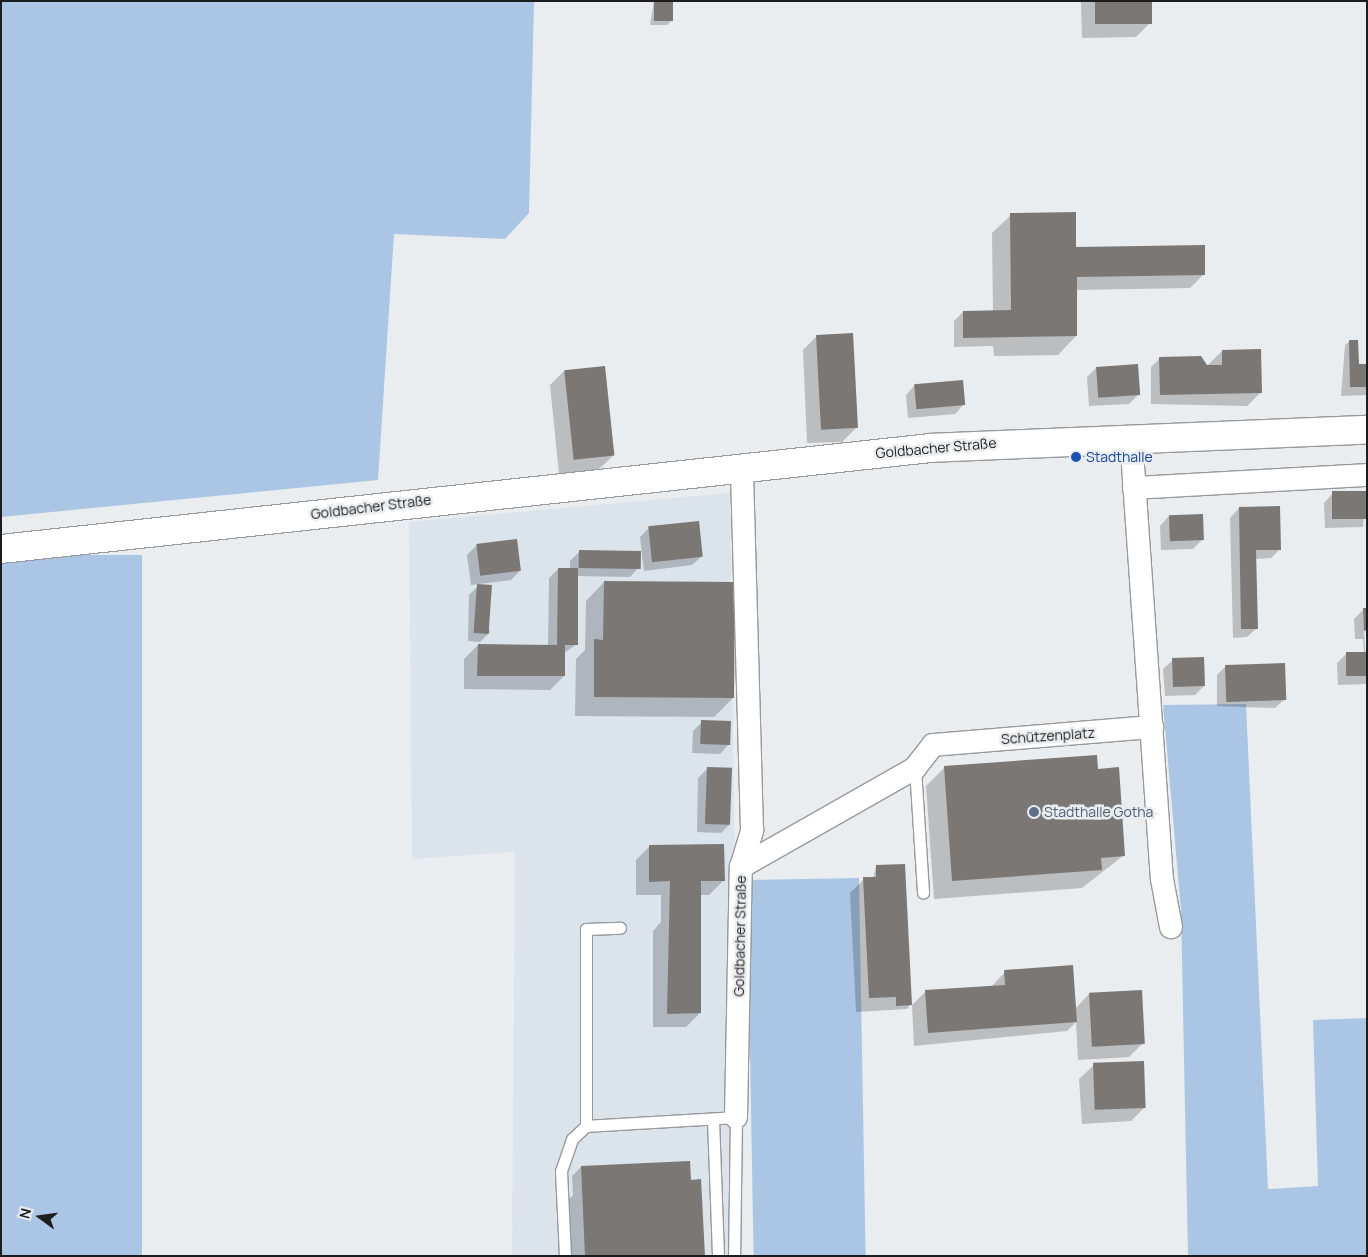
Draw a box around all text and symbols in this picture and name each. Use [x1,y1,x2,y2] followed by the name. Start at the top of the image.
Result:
[875,434,997,462] street label: Goldbacher Straße
[1086,449,1153,465] place label: Stadthalle
[1070,451,1082,463] marker: Stadthalle
[310,491,432,523] street label: Goldbacher Straße
[1000,724,1096,748] street label: Schützenplatz
[1044,804,1153,820] place label: Stadthalle Gotha
[1028,806,1040,818] marker: Stadthalle Gotha
[731,875,749,997] street label: Goldbacher Straße
[15,1192,65,1242] north arrow
[15,1206,35,1220] text: N

